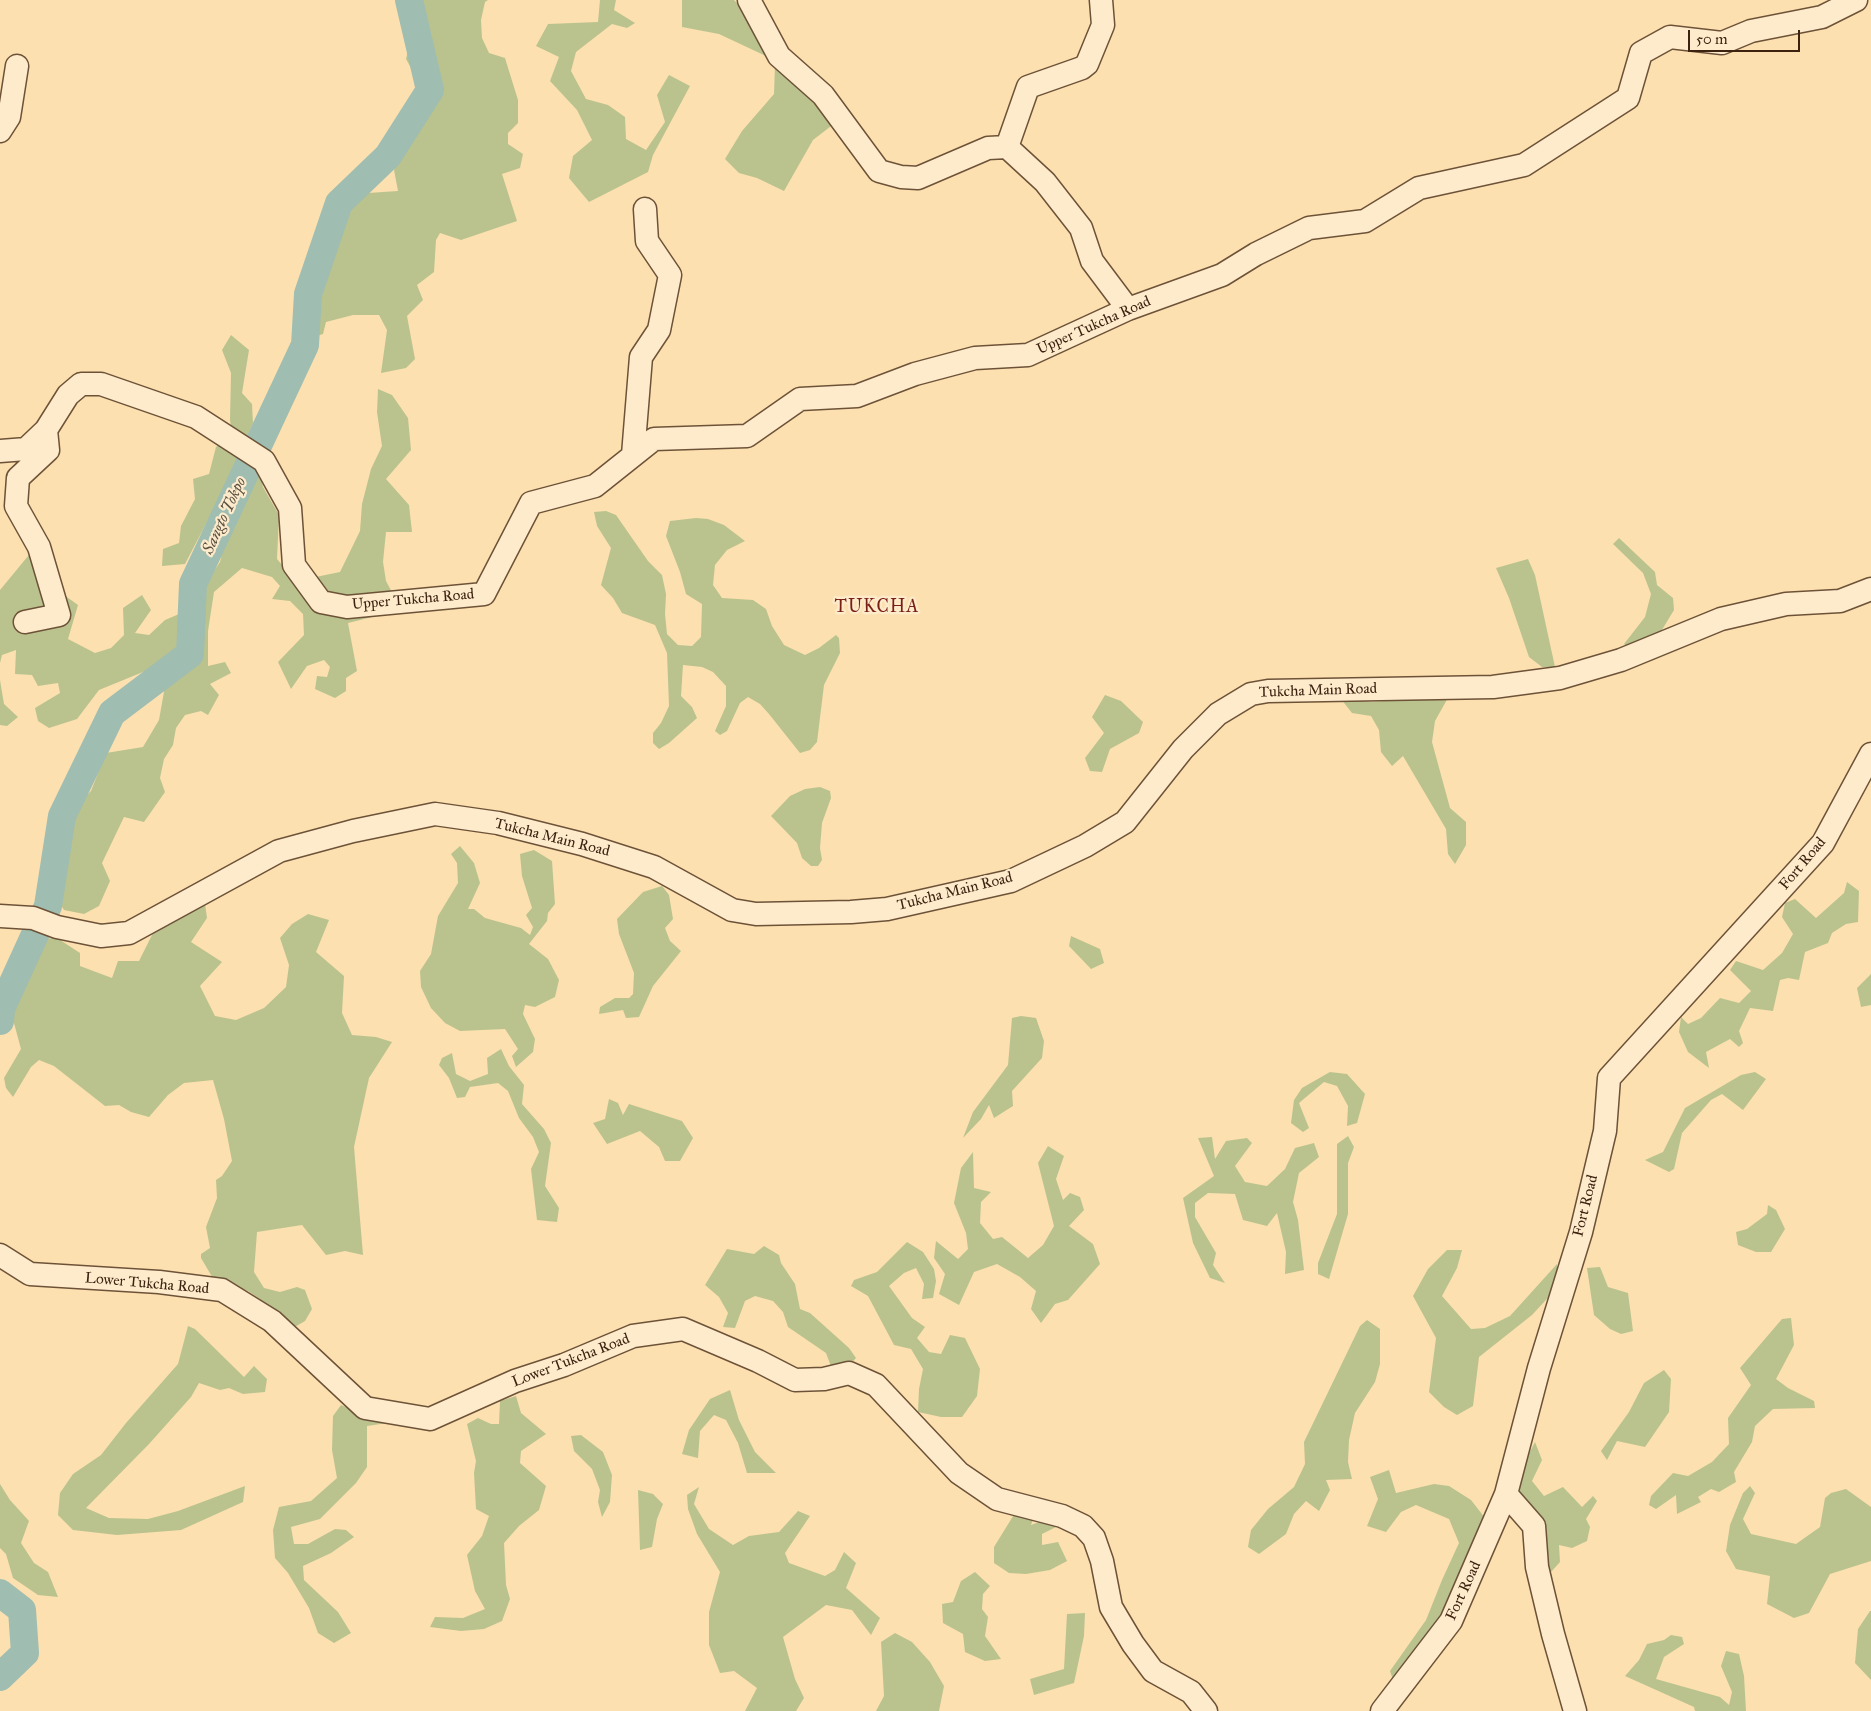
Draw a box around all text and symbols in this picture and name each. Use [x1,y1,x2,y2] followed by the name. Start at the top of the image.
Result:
[1691,20,1804,52] scale bar
[1696,30,1728,48] text: 50 m
[1034,293,1154,359] street label: Upper Tukcha Road
[199,475,251,557] water label: Sangto Tokpo
[351,586,475,614] street label: Upper Tukcha Road
[834,597,920,619] district label: TUKCHA
[1259,680,1377,702] street label: Tukcha Main Road
[492,815,612,861] street label: Tukcha Main Road
[1776,834,1830,894] street label: Fort Road
[895,869,1015,915] street label: Tukcha Main Road
[1570,1173,1602,1239] street label: Fort Road
[84,1270,210,1298] street label: Lower Tukcha Road
[510,1330,632,1392] street label: Lower Tukcha Road
[1442,1559,1486,1623] street label: Fort Road

